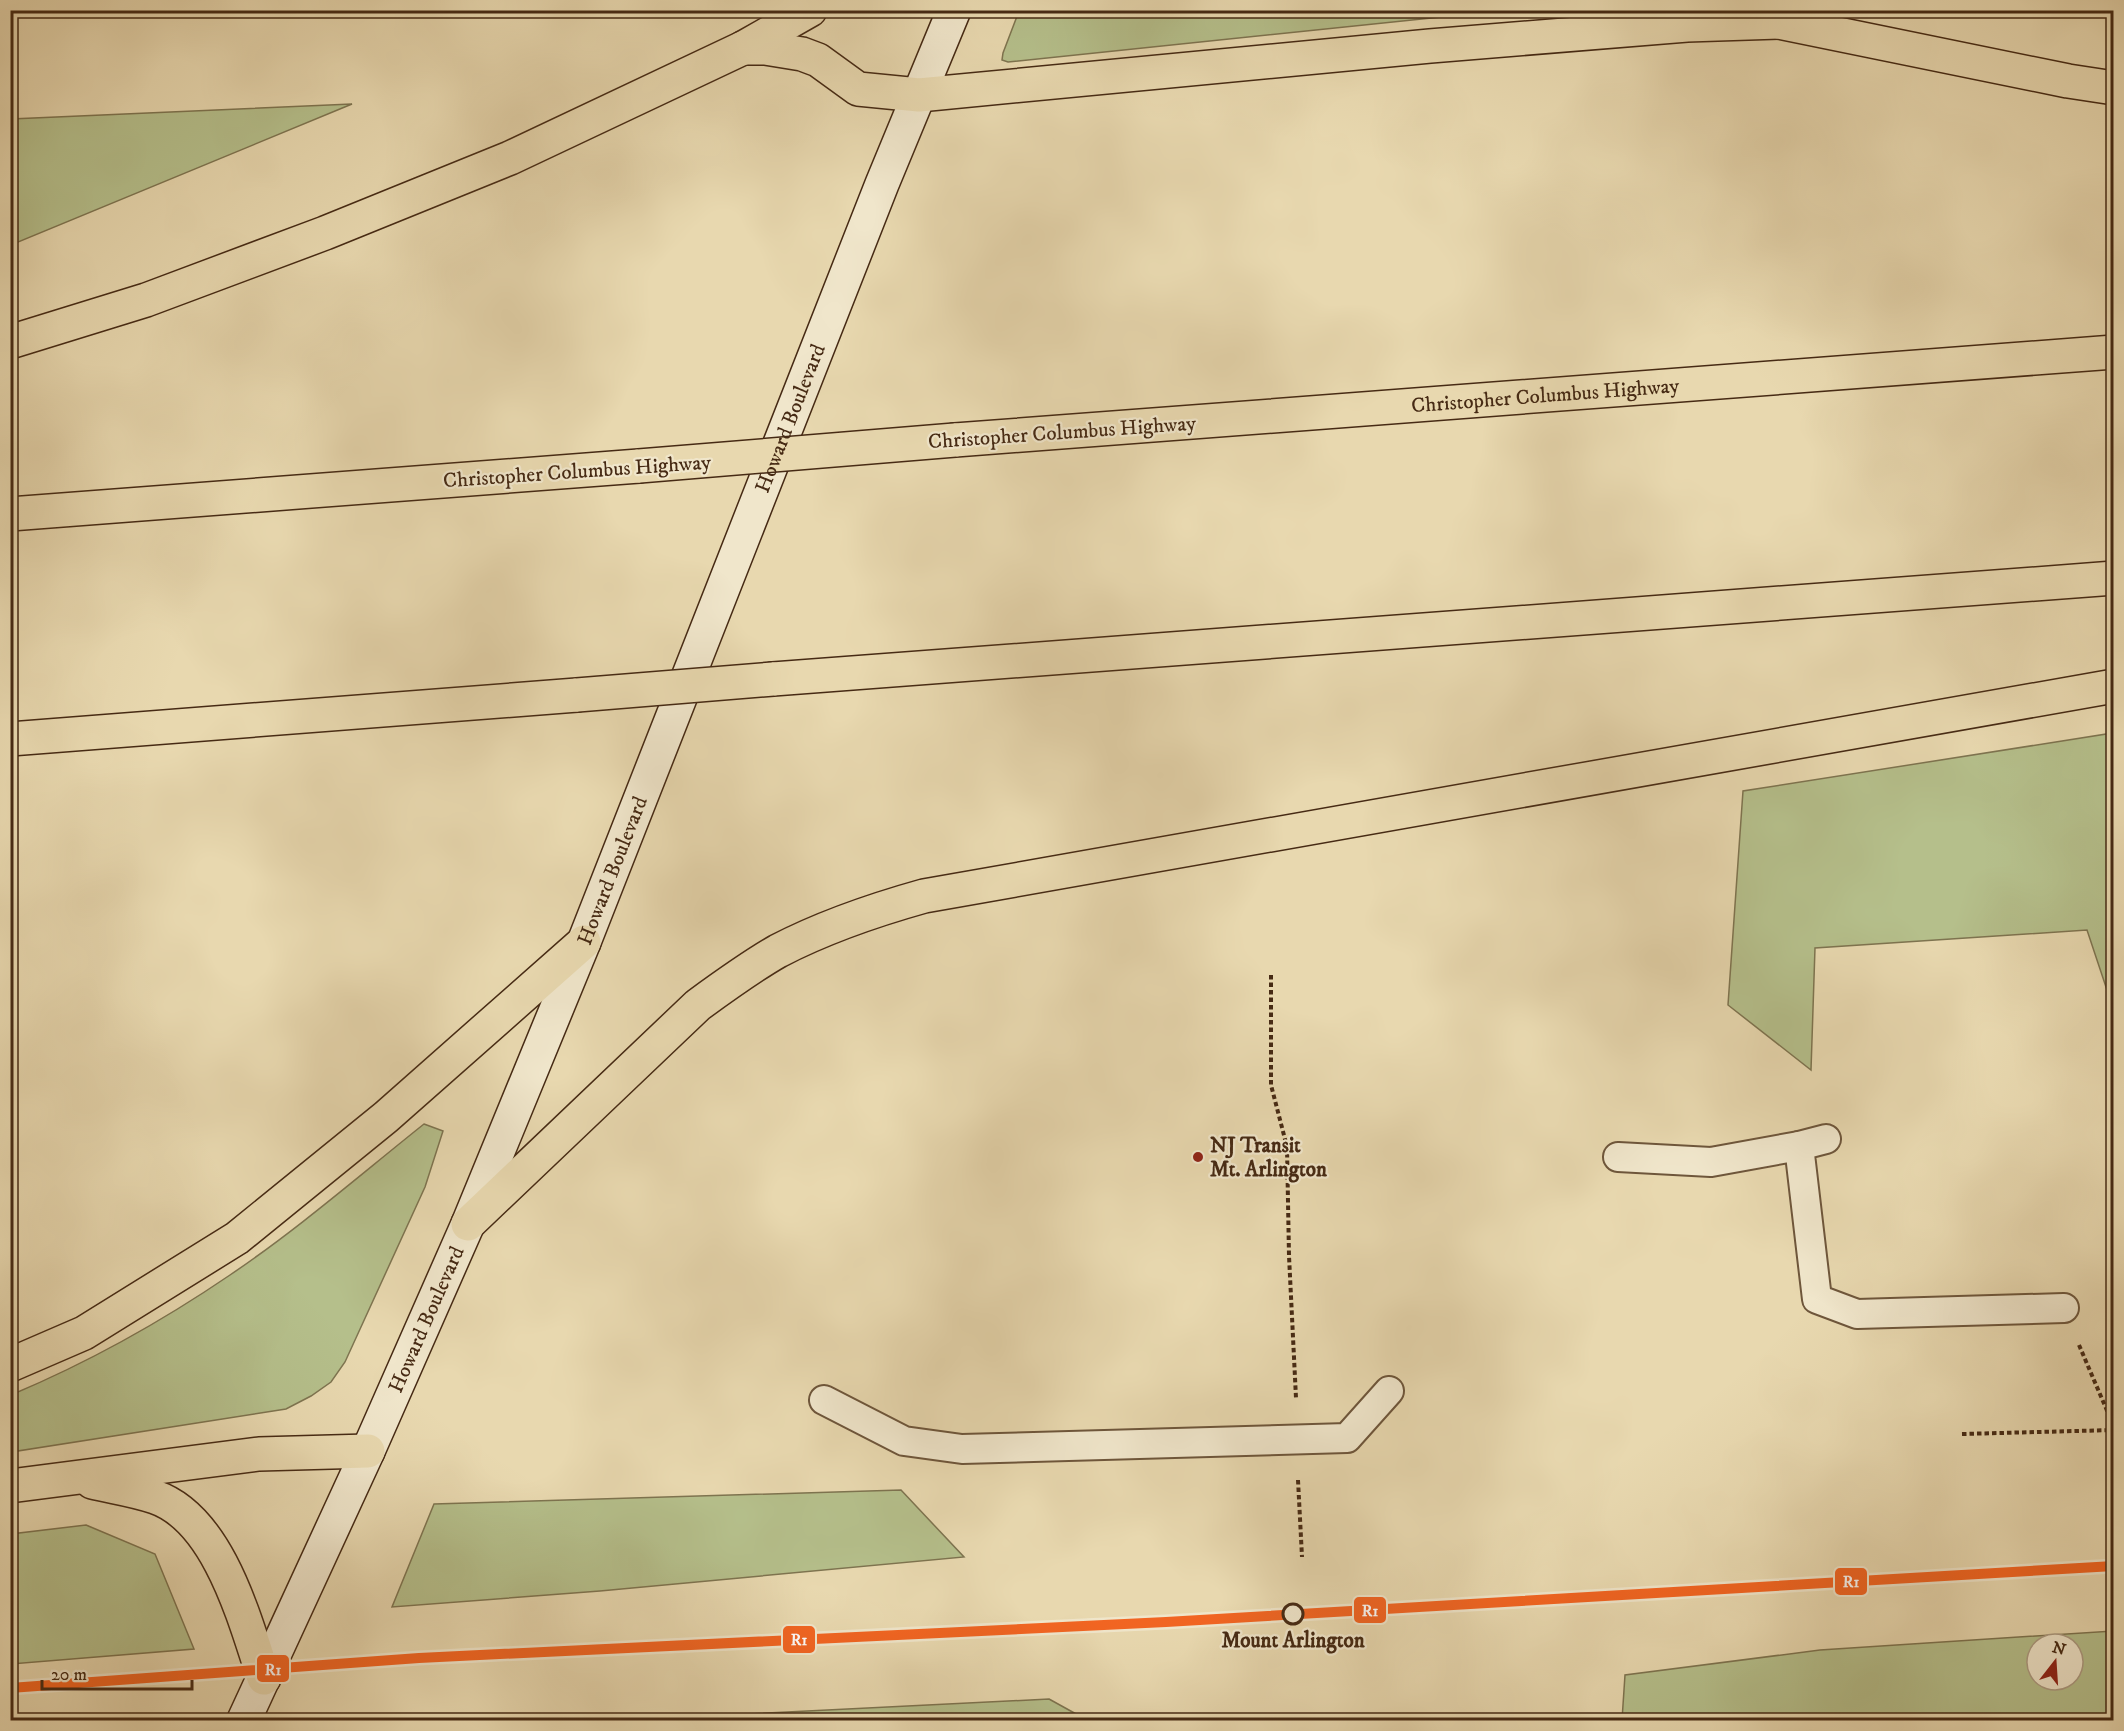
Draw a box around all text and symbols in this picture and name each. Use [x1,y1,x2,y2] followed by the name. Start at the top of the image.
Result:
[750,340,832,497] street label: Howard Boulevard
[1410,373,1681,419] street label: Christopher Columbus Highway
[927,411,1198,455] street label: Christopher Columbus Highway
[442,450,713,494] street label: Christopher Columbus Highway
[572,792,654,949] street label: Howard Boulevard
[1210,1133,1328,1183] place label: NJ Transit Mt. Arlington
[1191,1150,1205,1164] marker: NJ Transit Mt. Arlington
[383,1242,471,1397] street label: Howard Boulevard
[1834,1567,1868,1596] line badge: R1
[1843,1572,1859,1592] text: R1
[1353,1596,1387,1624] line badge: R1
[1362,1601,1378,1621] text: R1
[1282,1603,1304,1625] marker: Mount Arlington
[782,1625,816,1654] line badge: R1
[1221,1628,1366,1654] place label: Mount Arlington
[791,1630,807,1650] text: R1
[2025,1632,2085,1692] north arrow
[2050,1637,2068,1660] text: N
[42,1653,192,1691] scale bar
[256,1654,290,1683] line badge: R1
[265,1660,281,1680] text: R1
[51,1664,87,1686] text: 20 m

